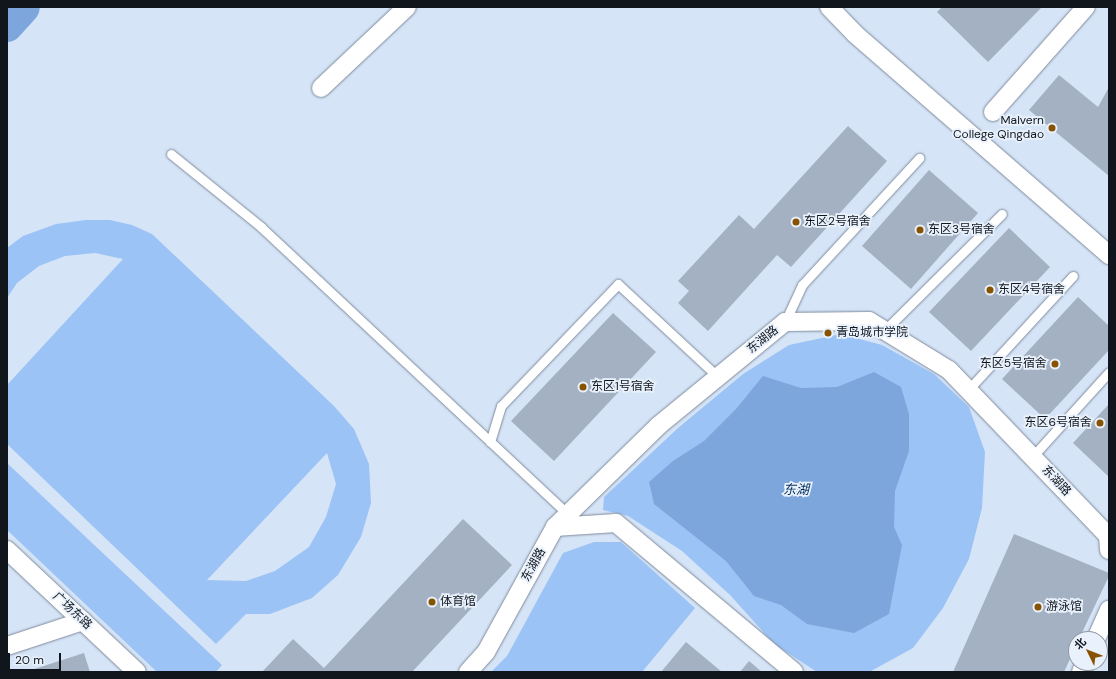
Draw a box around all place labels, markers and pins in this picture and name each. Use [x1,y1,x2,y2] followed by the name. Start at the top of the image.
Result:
[953,114,1044,142] place label: Malvern College Qingdao
[1047,123,1057,133] marker: Malvern College Qingdao
[804,215,871,229] place label: 东区2号宿舍
[791,217,801,227] marker: 东区2号宿舍
[928,223,995,237] place label: 东区3号宿舍
[915,225,925,235] marker: 东区3号宿舍
[998,283,1065,297] place label: 东区4号宿舍
[985,285,995,295] marker: 东区4号宿舍
[836,326,908,340] place label: 青岛城市学院
[823,328,833,338] marker: 青岛城市学院
[980,357,1047,371] place label: 东区5号宿舍
[1050,359,1060,369] marker: 东区5号宿舍
[591,380,655,394] place label: 东区1号宿舍
[578,382,588,392] marker: 东区1号宿舍
[1024,416,1092,430] place label: 东区6号宿舍
[1095,418,1105,428] marker: 东区6号宿舍
[440,595,476,609] place label: 体育馆
[427,597,437,607] marker: 体育馆
[1046,600,1082,614] place label: 游泳馆
[1033,602,1043,612] marker: 游泳馆

